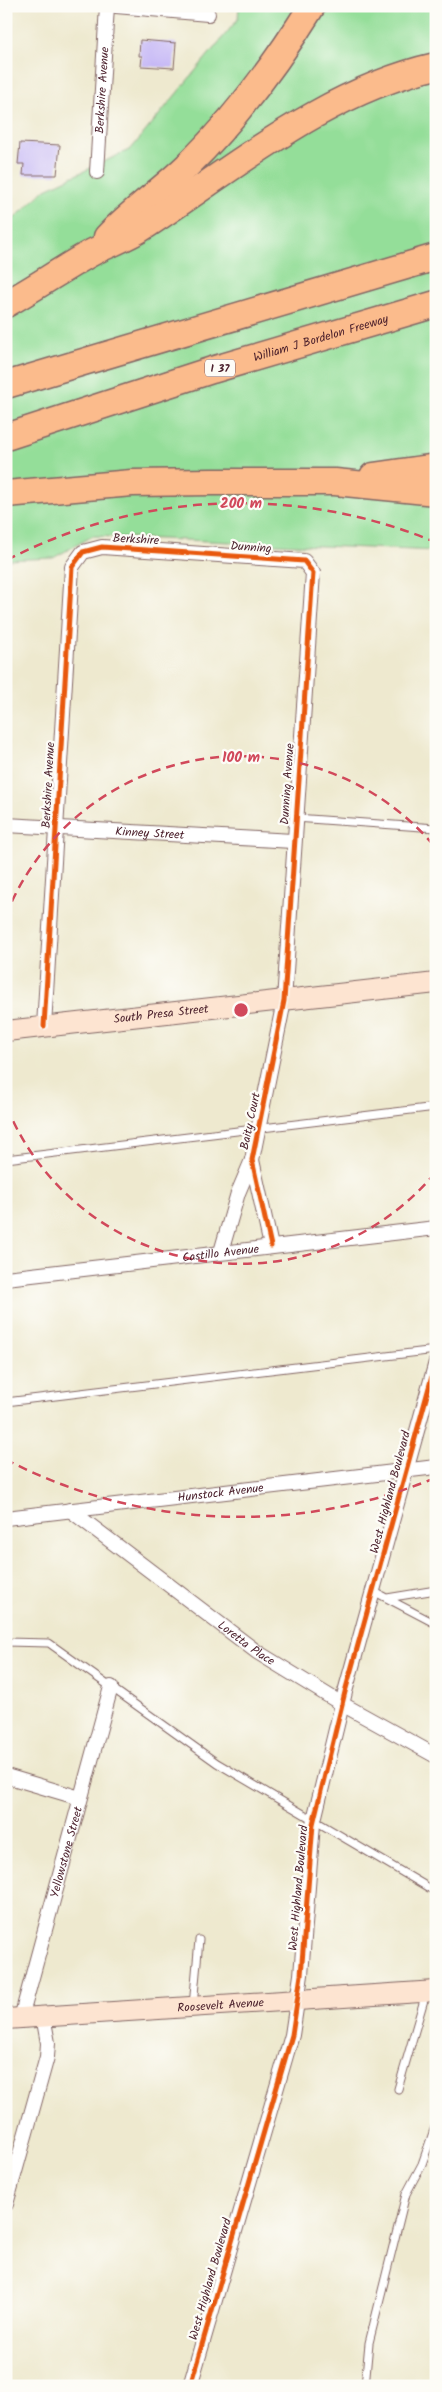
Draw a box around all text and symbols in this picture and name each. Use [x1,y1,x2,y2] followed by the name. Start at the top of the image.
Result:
[90,46,115,134] street label: Berkshire Avenue
[251,309,391,367] street label: William J Bordelon Freeway
[205,359,235,376] road number: I 37
[220,492,262,516] text: 200 m
[112,529,160,550] street label: Berkshire
[230,537,273,558] street label: Dunning
[37,741,60,829] street label: Berkshire Avenue
[275,742,300,825] street label: Dunning Avenue
[222,746,260,770] text: 100 m
[115,822,185,845] street label: Kinney Street
[113,999,210,1029] street label: South Presa Street
[232,1001,250,1019] centre of rings
[235,1090,266,1152] street label: Baity Court
[181,1240,261,1267] street label: Castillo Avenue
[365,1428,416,1555] street label: West Highland Boulevard
[176,1478,265,1508] street label: Hunstock Avenue
[213,1616,279,1671] street label: Loretta Place
[45,1804,88,1900] street label: Yellowstone Street
[284,1823,314,1952] street label: West Highland Boulevard
[177,1993,265,2018] street label: Roosevelt Avenue
[184,2215,237,2342] street label: West Highland Boulevard

